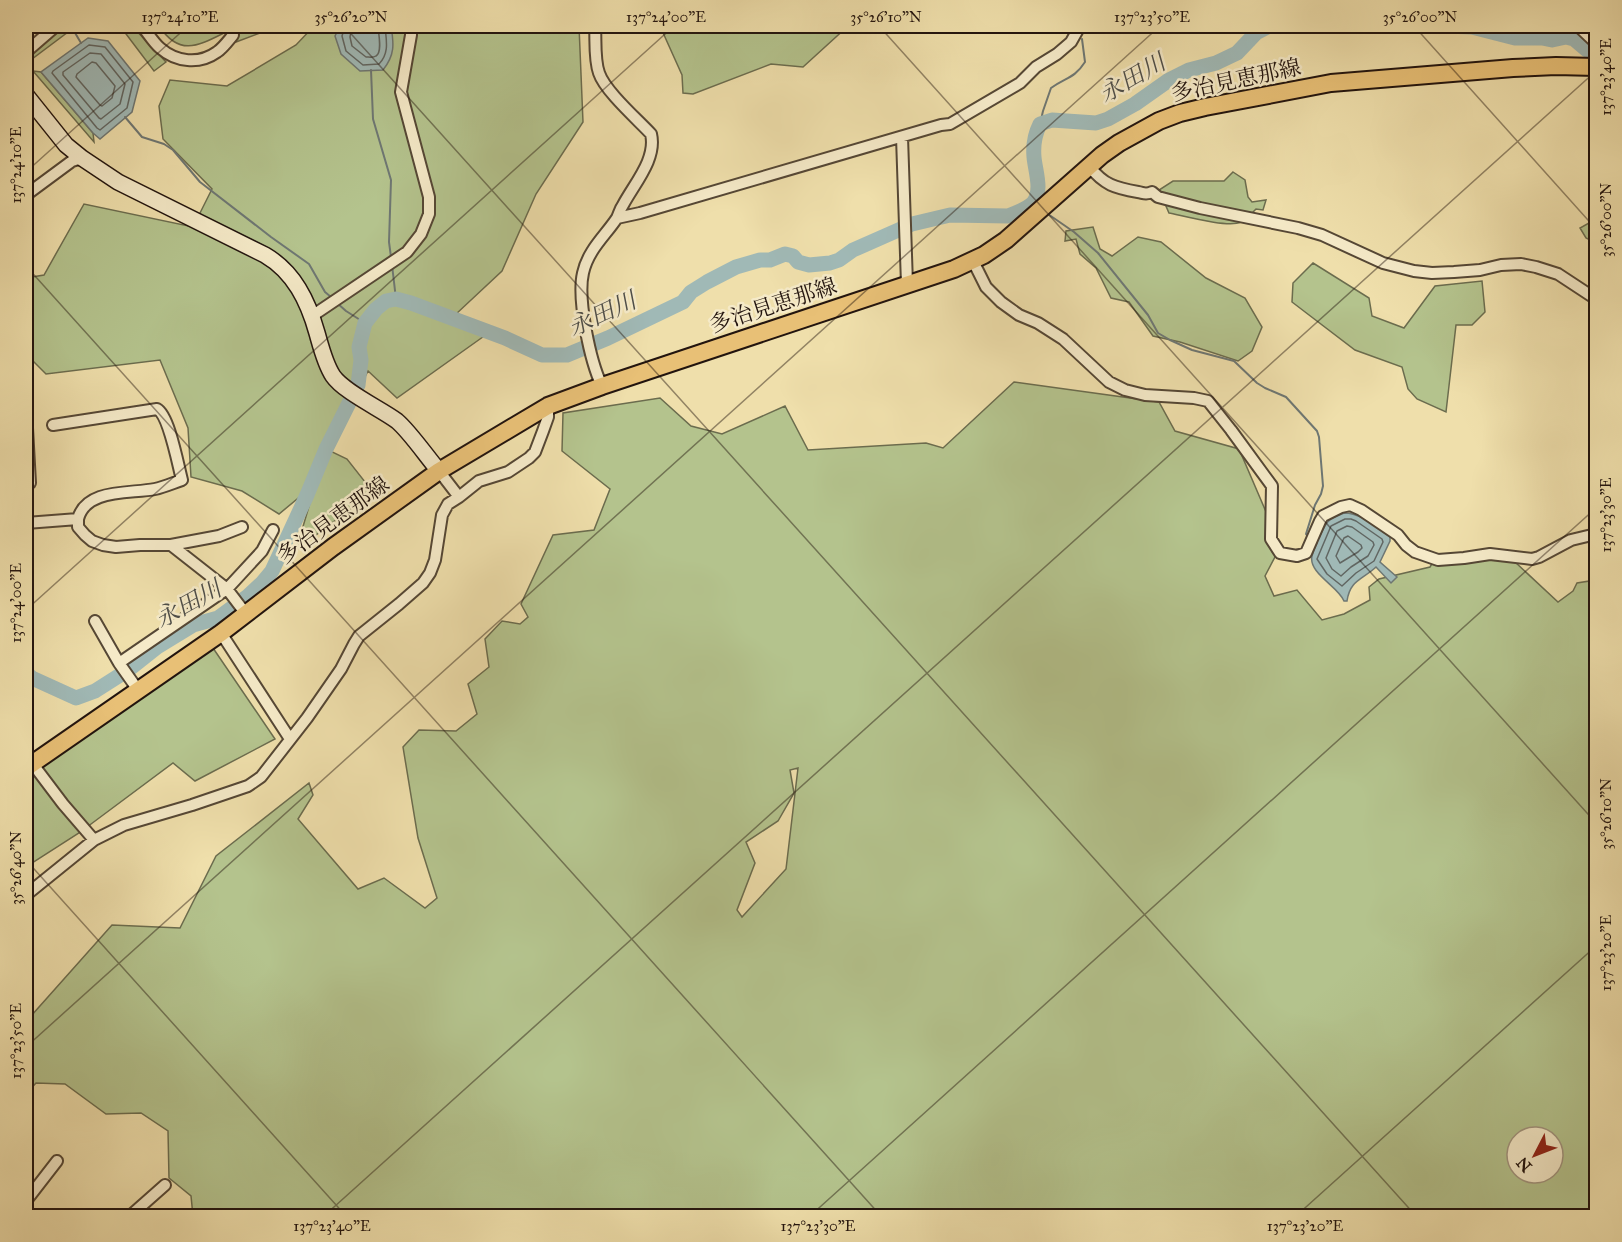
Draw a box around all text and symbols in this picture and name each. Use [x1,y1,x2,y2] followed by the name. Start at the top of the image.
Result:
[141,8,219,26] text: 137°24'10"E
[314,8,388,26] text: 35°26'20"N
[626,8,706,26] text: 137°24'00"E
[850,8,922,26] text: 35°26'10"N
[1114,8,1190,26] text: 137°23'50"E
[1383,8,1457,26] text: 35°26'00"N
[1597,38,1615,116] text: 137°23'40"E
[1093,46,1173,109] water label: 永田川
[1169,53,1303,107] street label: 多治見恵那線
[7,126,25,204] text: 137°24'10"E
[1597,183,1615,257] text: 35°26'00"N
[706,272,840,338] street label: 多治見恵那線
[563,284,644,343] water label: 永田川
[272,470,394,570] street label: 多治見恵那線
[1597,477,1615,552] text: 137°23'30"E
[7,563,25,643] text: 137°24'00"E
[149,572,229,635] water label: 永田川
[1597,778,1615,850] text: 35°26'10"N
[7,831,25,905] text: 35°26'40"N
[1597,915,1615,991] text: 137°23'20"E
[7,1003,25,1079] text: 137°23'50"E
[1505,1125,1565,1185] north arrow
[1512,1153,1536,1176] text: N
[293,1217,371,1235] text: 137°23'40"E
[781,1217,856,1235] text: 137°23'30"E
[1267,1217,1343,1235] text: 137°23'20"E

